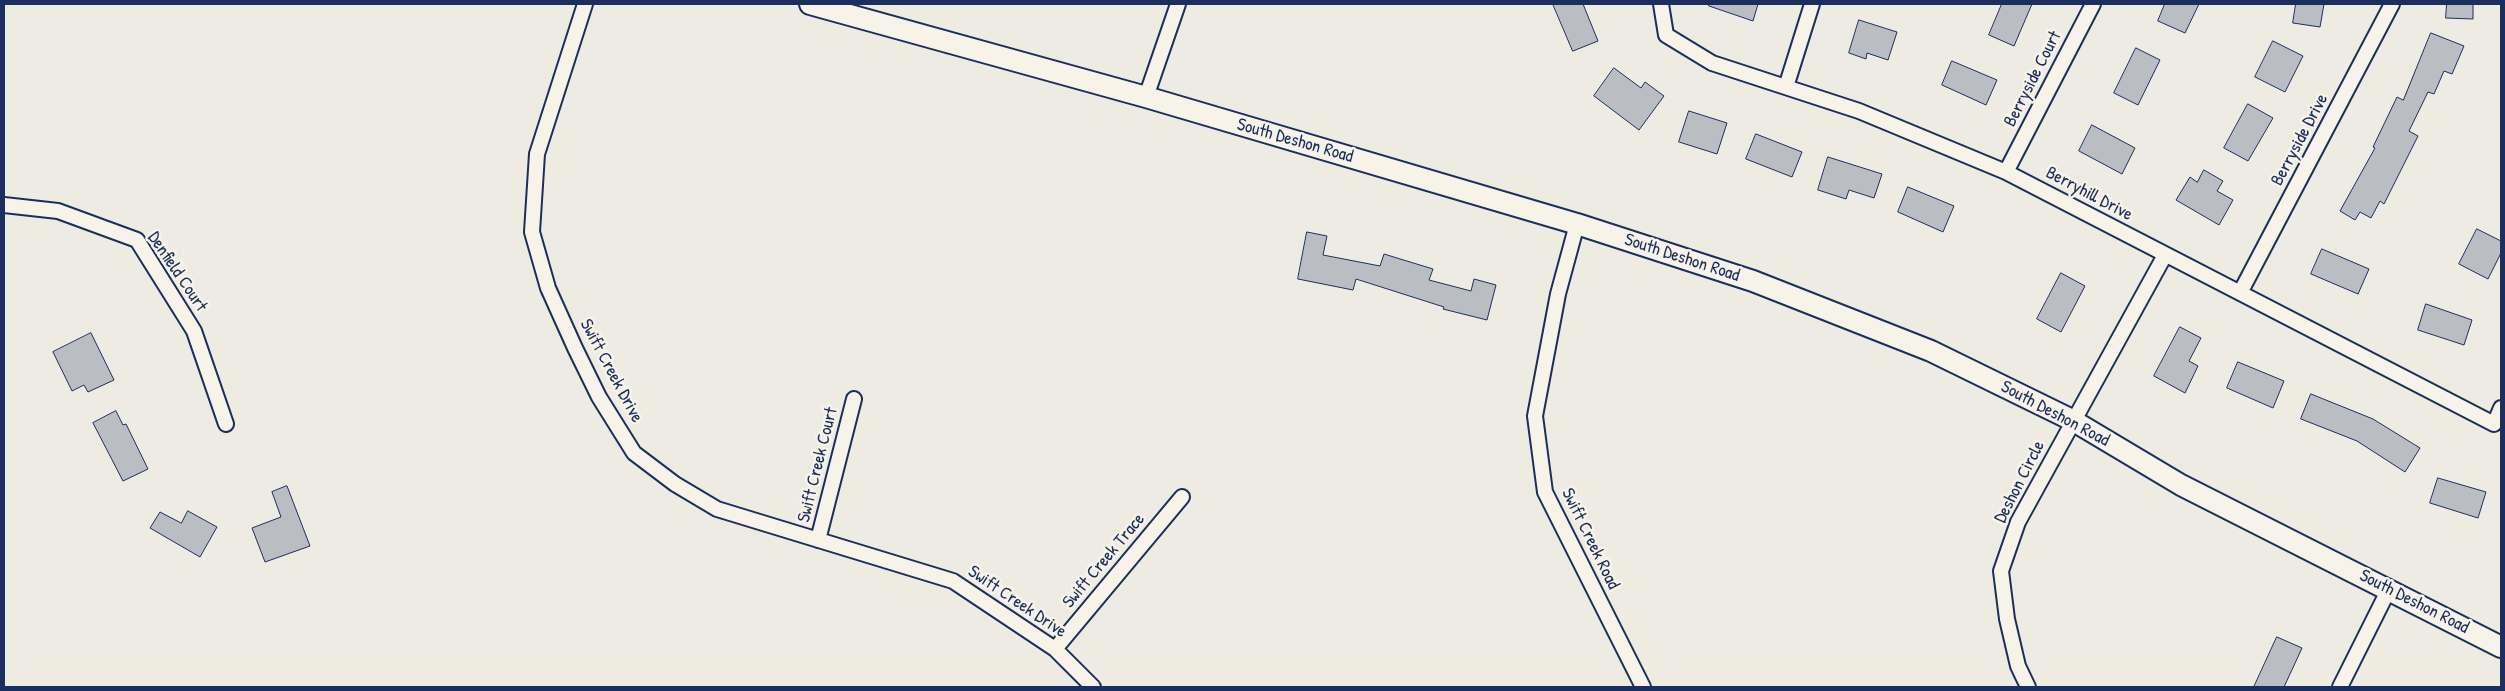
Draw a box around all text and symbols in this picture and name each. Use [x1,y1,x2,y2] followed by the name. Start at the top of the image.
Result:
[2000,28,2066,130] street label: Berryside Court
[2267,90,2333,190] street label: Berryside Drive
[1234,114,1356,168] street label: South Deshon Road
[2042,162,2136,226] street label: Berryhill Drive
[142,228,212,316] street label: Denfield Court
[1622,229,1742,287] street label: South Deshon Road
[575,316,647,426] street label: Swift Creek Drive
[1997,376,2113,452] street label: South Deshon Road
[793,405,843,525] street label: Swift Creek Court
[1990,437,2050,527] street label: Deshon Circle
[1556,485,1624,593] street label: Swift Creek Road
[1058,509,1150,613] street label: Swift Creek Trace
[964,561,1070,643] street label: Swift Creek Drive
[2356,565,2472,639] street label: South Deshon Road

